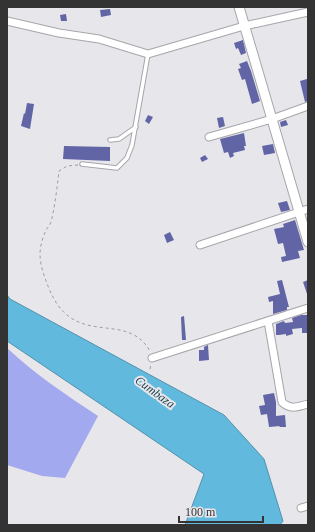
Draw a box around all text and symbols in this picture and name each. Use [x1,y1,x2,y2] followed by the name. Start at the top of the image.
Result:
[133,373,177,411] water label: Cumbaza
[179,498,263,524] scale bar
[185,505,216,519] text: 100 m

